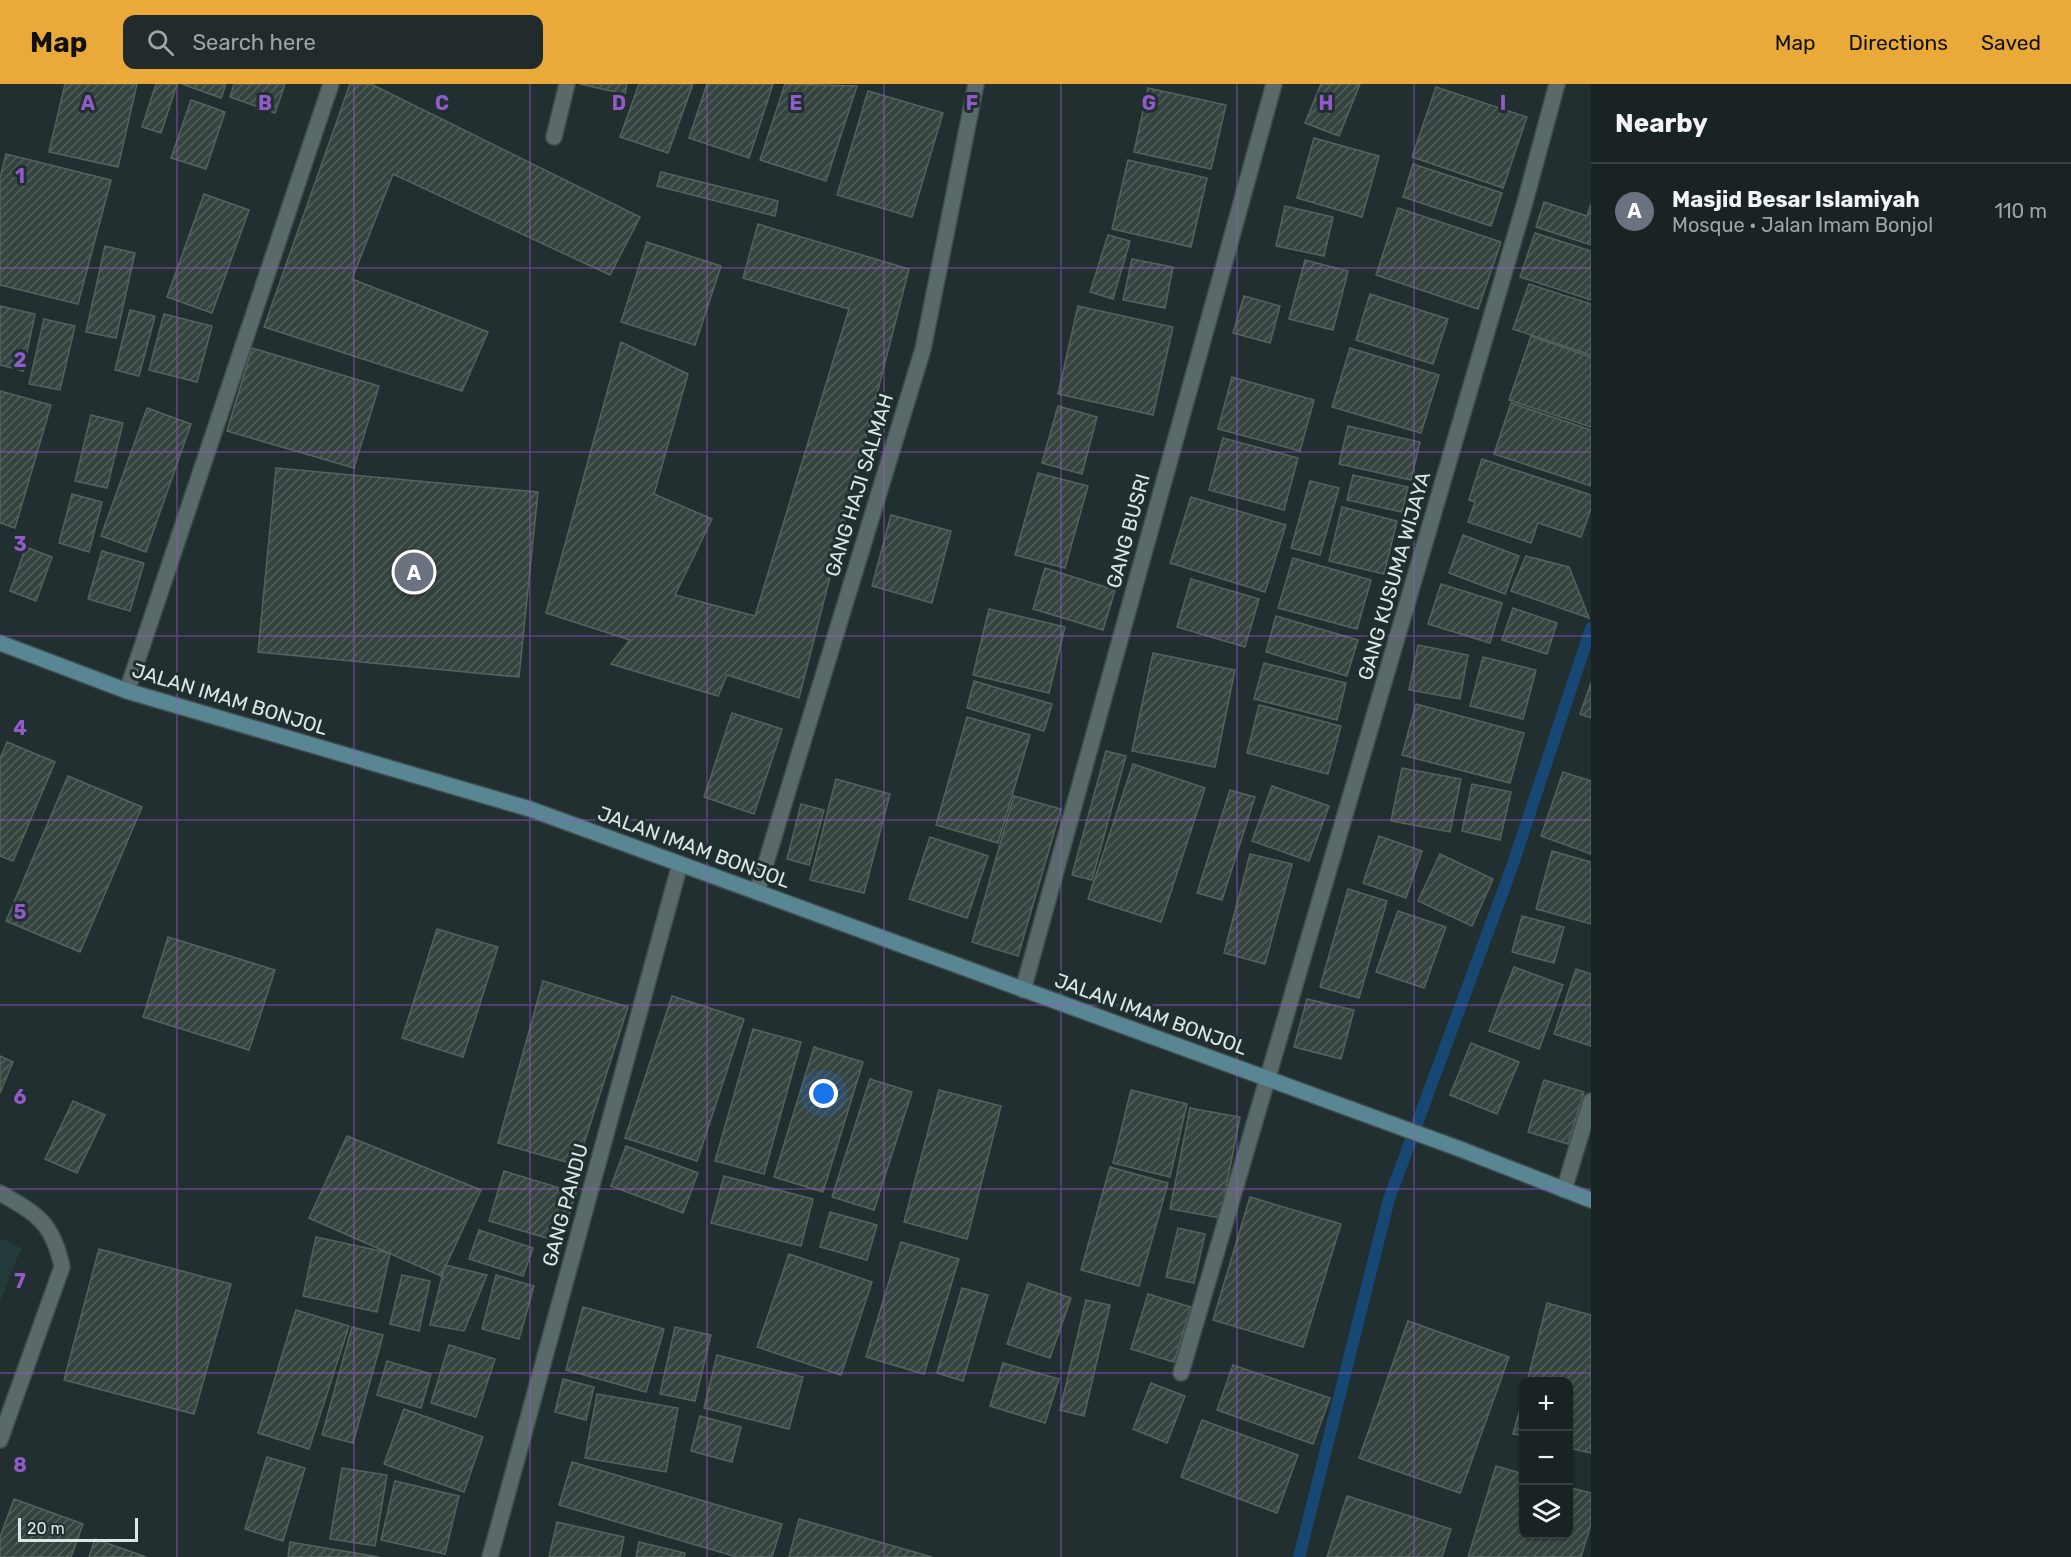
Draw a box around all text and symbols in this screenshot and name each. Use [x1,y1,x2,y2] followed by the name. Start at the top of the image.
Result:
[123,15,543,69] search box
[30,26,87,59] text: Map
[144,26,177,59] icon: search
[192,29,316,56] text: Search here
[1775,30,1816,55] text: Map
[1849,30,1948,55] text: Directions
[1981,30,2041,55] text: Saved
[81,91,96,115] text: A
[258,91,272,115] text: B
[435,91,449,115] text: C
[612,91,626,115] text: D
[790,91,802,115] text: E
[966,91,978,115] text: F
[1142,91,1156,115] text: G
[1319,91,1333,115] text: H
[1500,91,1506,115] text: I
[1615,108,1708,139] text: Nearby
[15,164,25,188] text: 1
[1672,186,1920,213] text: Masjid Besar Islamiyah
[1627,199,1642,223] text: A
[1995,199,2047,223] text: 110 m
[1672,213,1933,237] text: Mosque · Jalan Imam Bonjol
[14,348,27,372] text: 2
[820,391,898,579] street label: GANG HAJI SALMAH
[1353,469,1435,683] street label: GANG KUSUMA WIJAYA
[1101,471,1155,591] street label: GANG BUSRI
[13,532,27,556] text: 3
[394,550,434,594] pin: A
[129,658,331,740] street label: JALAN IMAM BONJOL
[13,716,27,740] text: 4
[594,801,794,893] street label: JALAN IMAM BONJOL
[14,900,27,924] text: 5
[1051,968,1251,1060] street label: JALAN IMAM BONJOL
[809,1079,838,1108] your location
[13,1085,27,1109] text: 6
[537,1141,593,1269] street label: GANG PANDU
[14,1269,26,1293] text: 7
[1519,1377,1573,1539] map controls
[1519,1377,1573,1431] button: +
[1519,1431,1573,1485] button: −
[13,1453,27,1477] text: 8
[1519,1485,1573,1539] button: layers
[18,1515,138,1542] scale bar
[27,1519,65,1538] text: 20 m

